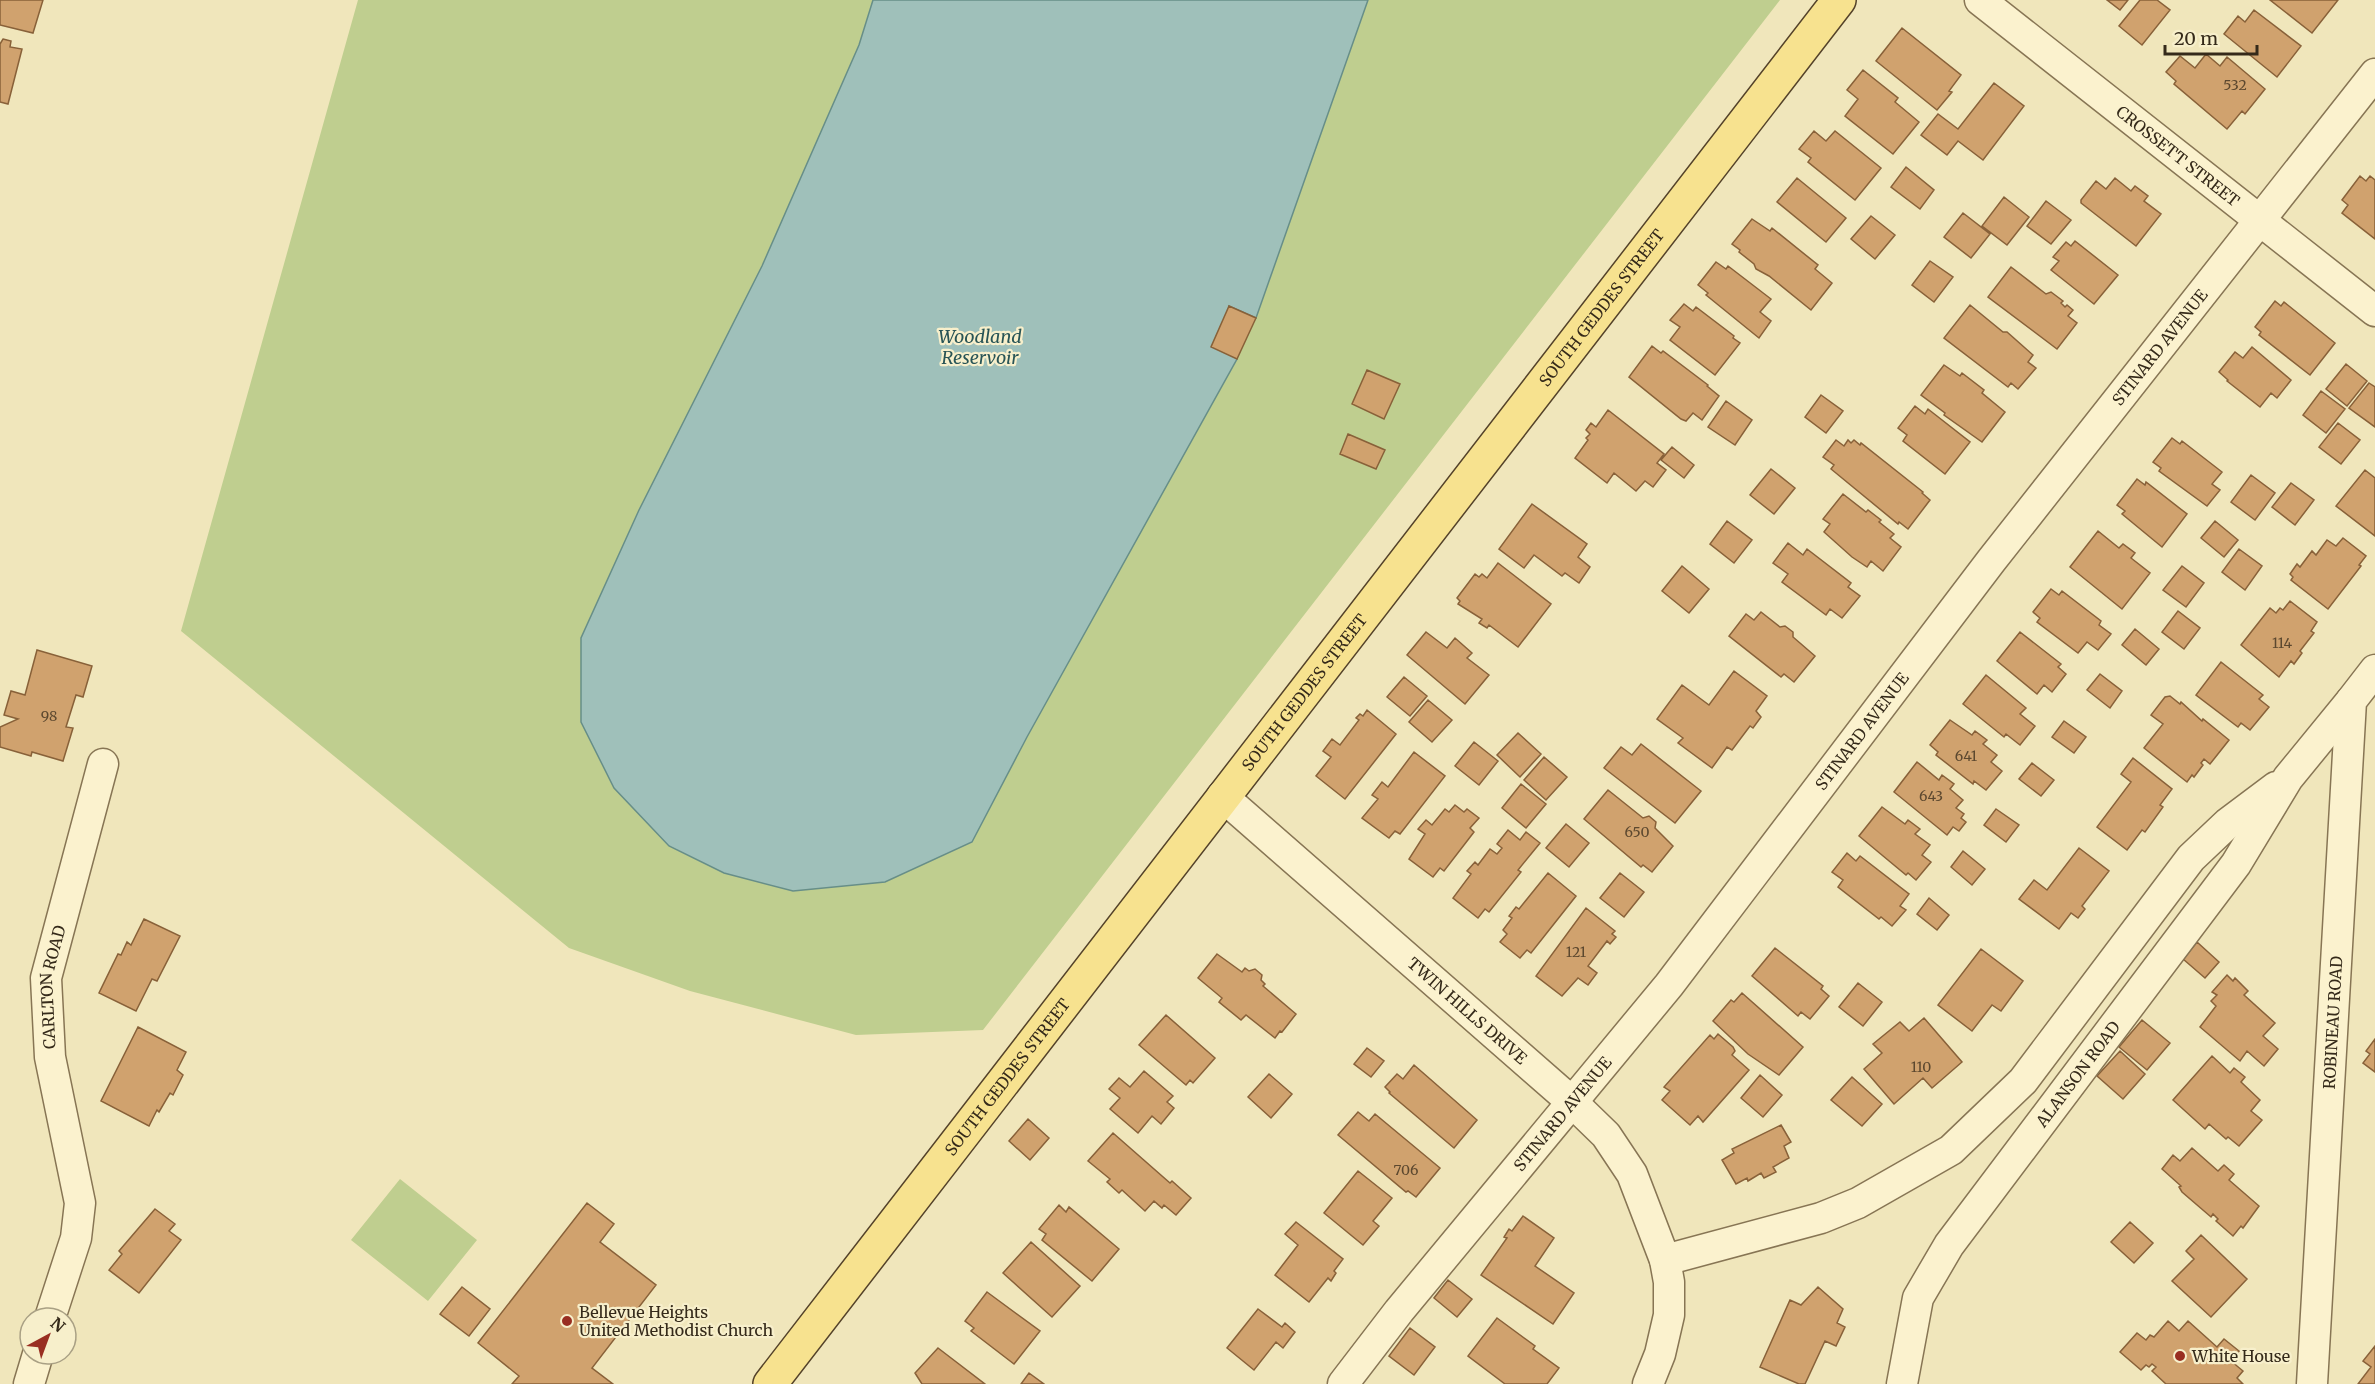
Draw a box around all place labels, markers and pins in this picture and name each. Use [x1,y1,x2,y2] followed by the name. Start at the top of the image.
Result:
[579,1302,773,1340] place label: Bellevue Heights United Methodist Church
[560,1314,574,1328] marker: Bellevue Heights United Methodist Church
[2191,1346,2290,1366] place label: White House
[2173,1349,2187,1363] marker: White House

